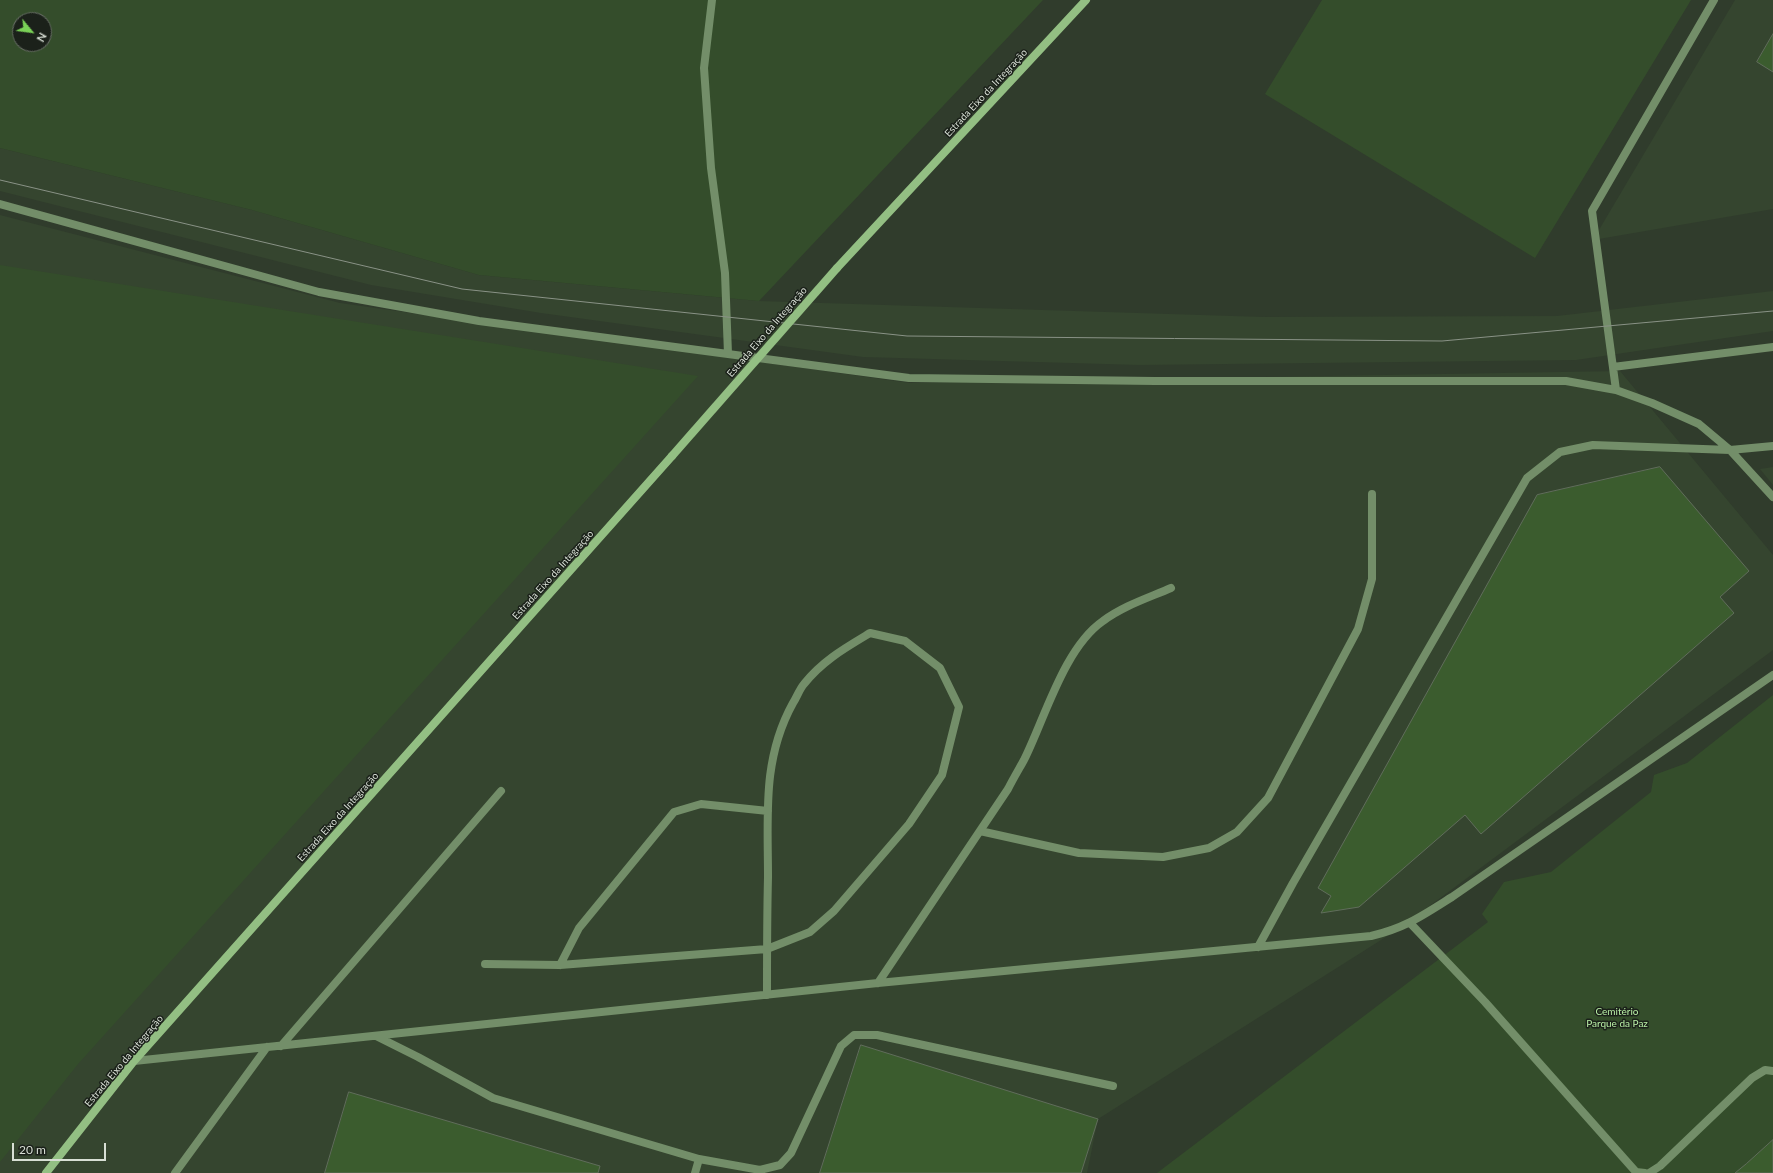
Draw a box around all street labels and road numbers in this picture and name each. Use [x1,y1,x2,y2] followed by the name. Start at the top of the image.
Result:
[942,47,1030,139] street label: Estrada Eixo da Integração
[724,284,810,380] street label: Estrada Eixo da Integração
[510,528,596,622] street label: Estrada Eixo da Integração
[295,770,381,864] street label: Estrada Eixo da Integração
[82,1013,166,1109] street label: Estrada Eixo da Integração

